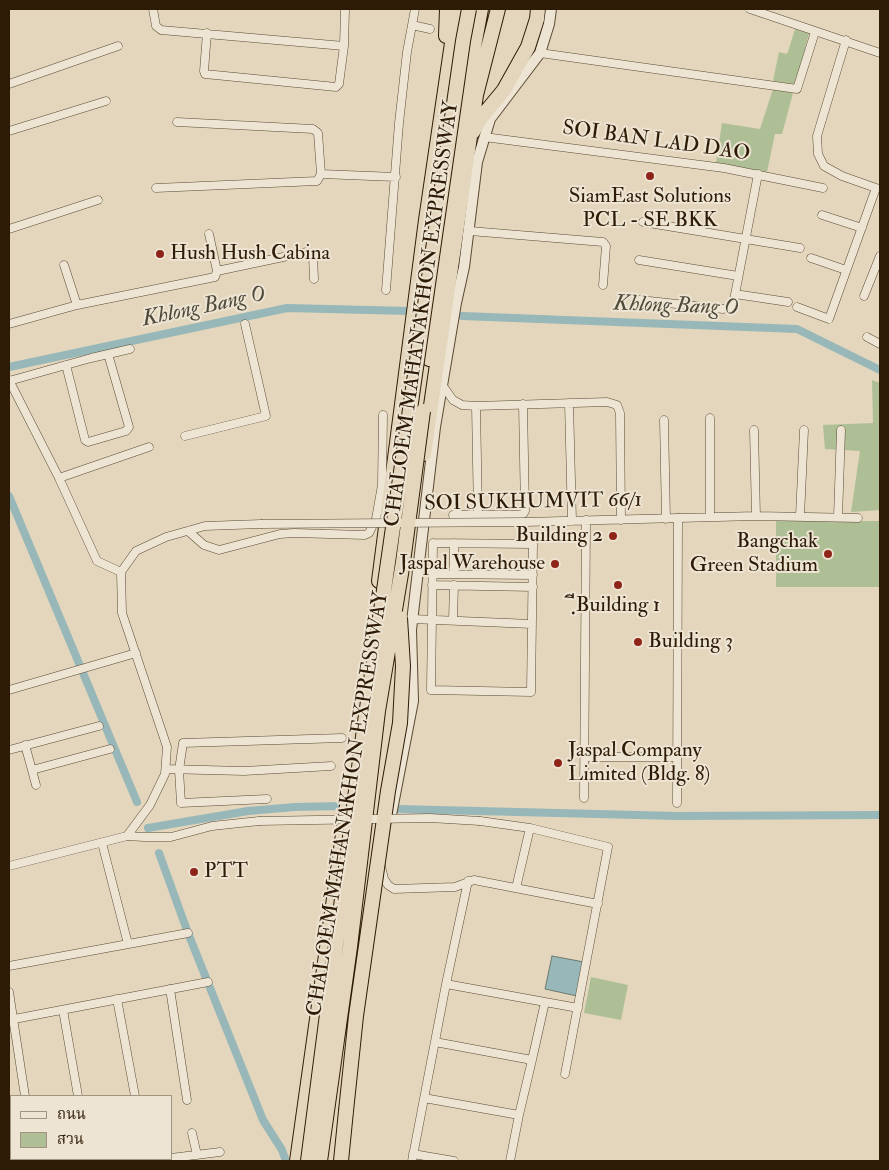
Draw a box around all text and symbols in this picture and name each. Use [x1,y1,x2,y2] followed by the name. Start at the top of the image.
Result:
[381,99,465,529] street label: CHALOEM MAHANAKHON EXPRESSWAY
[561,116,751,168] street label: SOI BAN LAD DAO
[644,170,656,182] marker: SiamEast Solutions PCL - SE BKK
[569,184,731,234] place label: SiamEast Solutions PCL - SE BKK
[170,241,330,267] place label: Hush Hush Cabina
[154,248,166,260] marker: Hush Hush Cabina
[140,282,268,334] water label: Khlong Bang O
[613,292,739,322] water label: Khlong Bang O
[424,489,642,517] street label: SOI SUKHUMVIT 66/1
[515,523,603,549] place label: Building 2
[690,529,818,579] place label: Bangchak Green Stadium
[607,530,619,542] marker: Building 2
[822,548,834,560] marker: Bangchak Green Stadium
[399,551,545,577] place label: Jaspal Warehouse
[549,558,561,570] marker: Jaspal Warehouse
[612,579,624,591] marker: ฺีBuilding 1
[303,590,395,1018] street label: CHALOEM MAHANAKHON EXPRESSWAY
[576,593,660,619] place label: ฺีBuilding 1
[648,629,733,655] place label: Building 3
[632,636,644,648] marker: Building 3
[568,738,710,788] place label: Jaspal Company Limited (Bldg. 8)
[552,757,564,769] marker: Jaspal Company Limited (Bldg. 8)
[204,859,248,885] place label: PTT
[188,866,200,878] marker: PTT
[10,1095,172,1160] legend
[57,1105,86,1124] text: ถนน
[57,1130,84,1149] text: สวน

